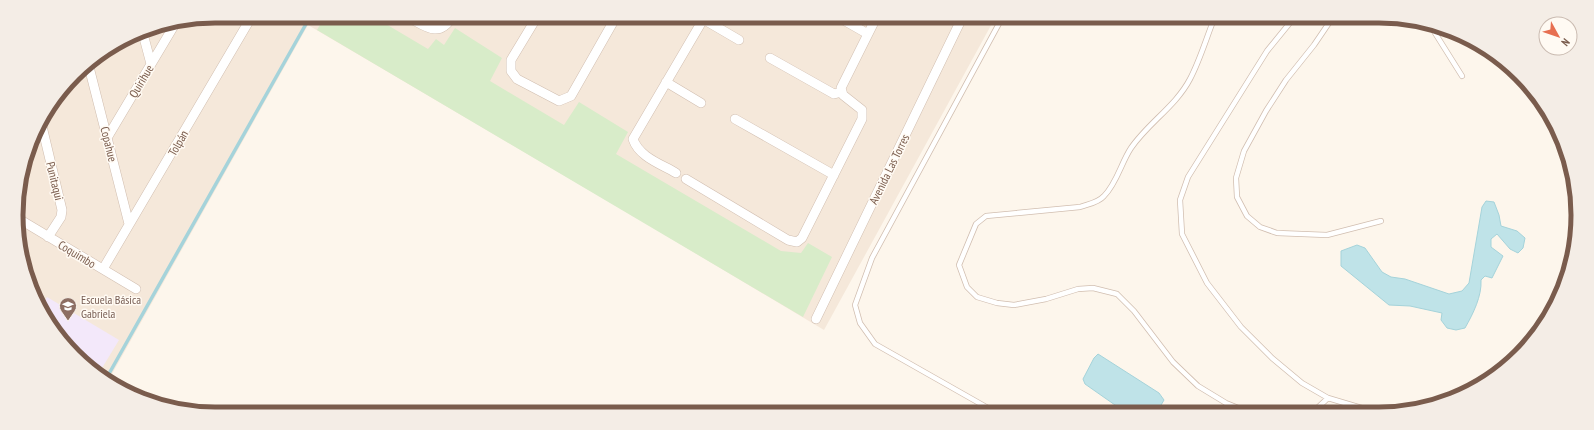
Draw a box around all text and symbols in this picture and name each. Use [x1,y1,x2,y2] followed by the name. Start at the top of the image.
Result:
[1538,16,1578,56] north arrow
[1558,36,1573,49] text: N
[125,62,157,100] street label: Quirihue
[97,125,121,163] street label: Copahue
[165,127,191,159] street label: Tolpán
[866,131,912,207] street label: Avenida Las Torres
[43,160,67,202] street label: Punitaqui
[55,237,99,271] street label: Coquimbo
[81,292,141,321] place label: Escuela Básica Gabriela
[58,296,78,321] school or university icon: Escuela Básica Gabriela

